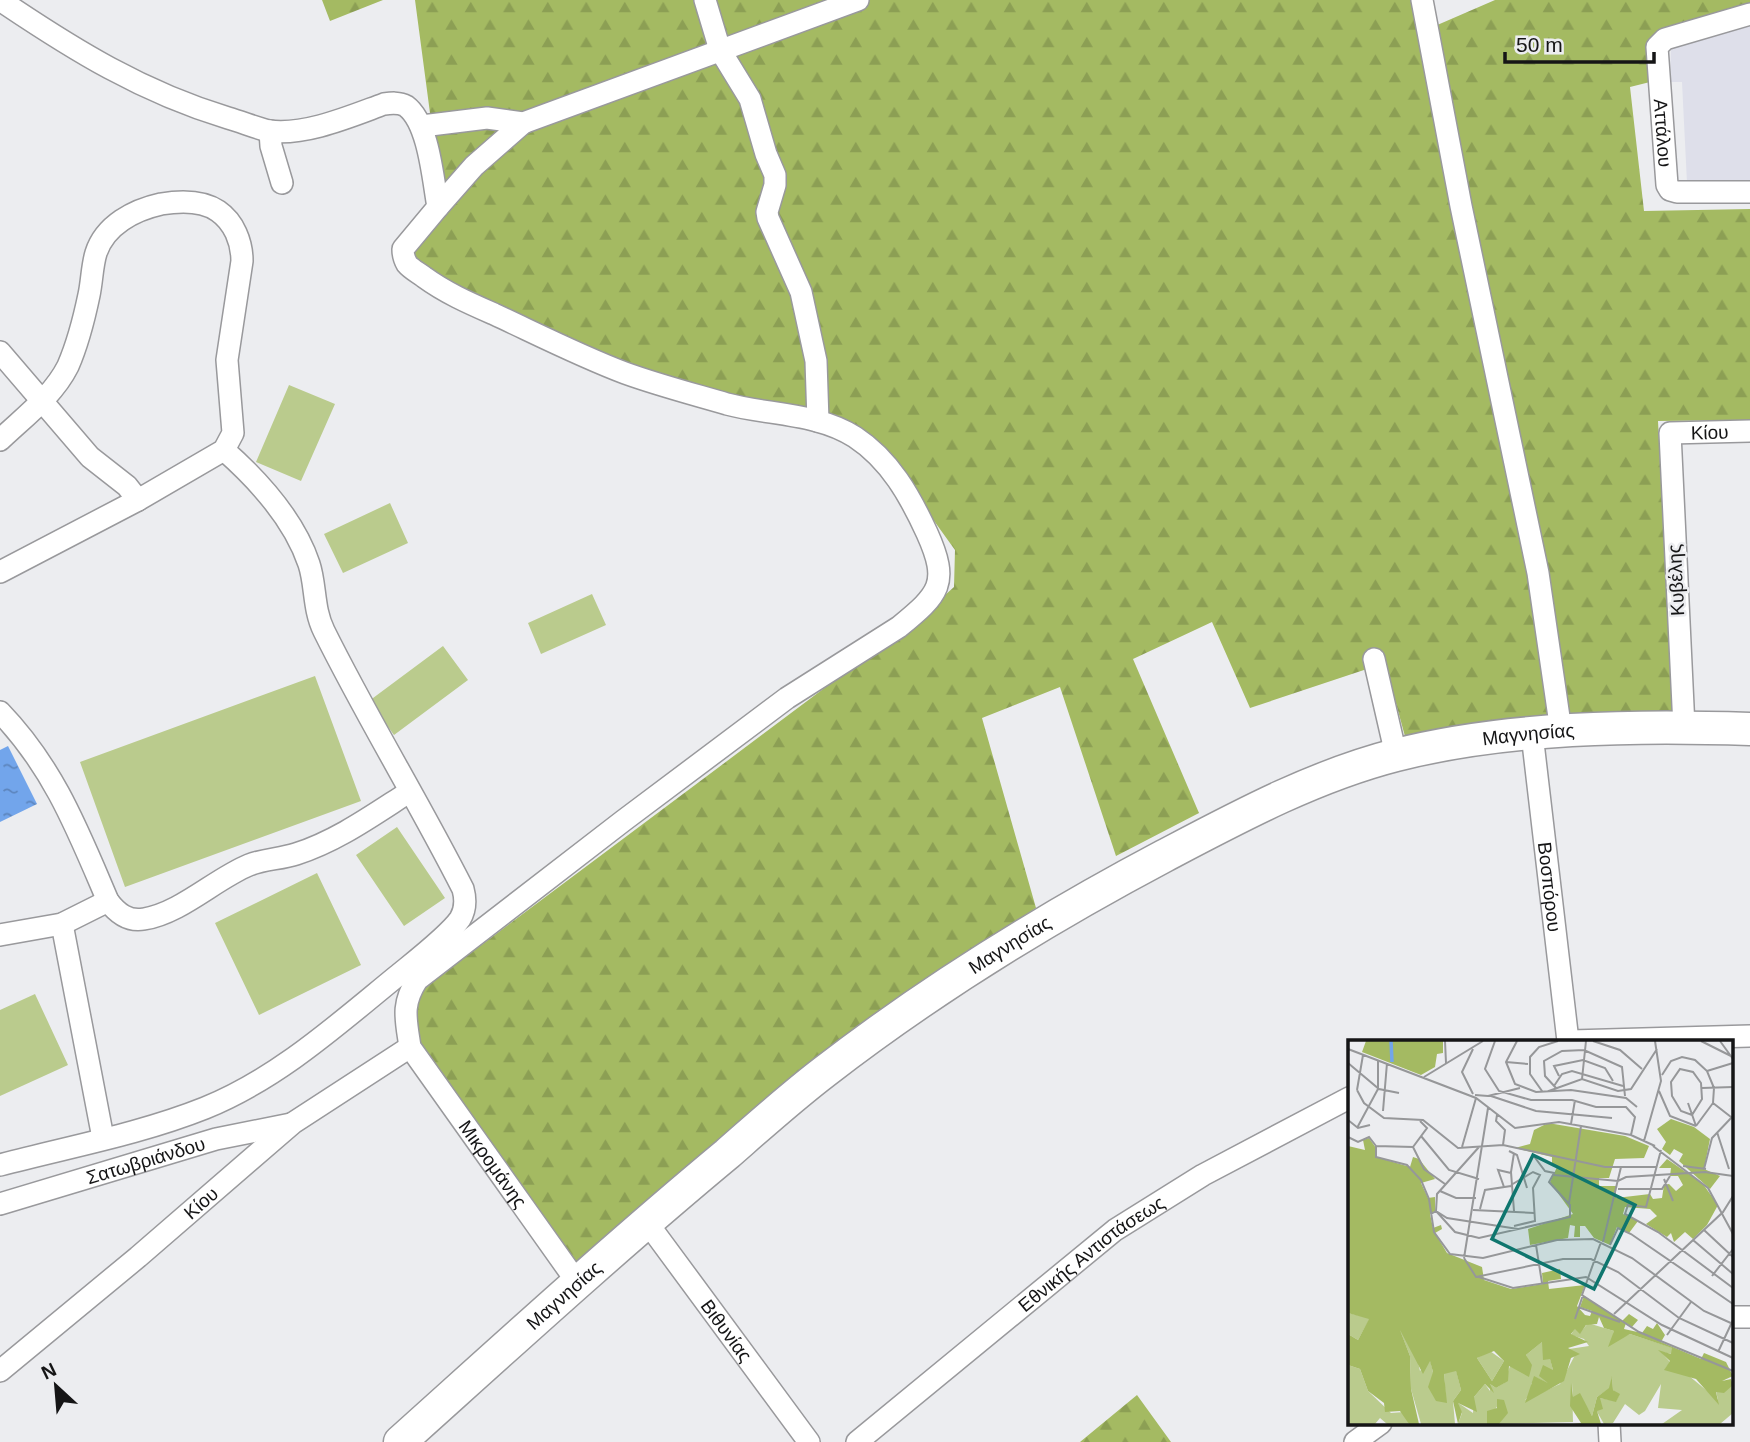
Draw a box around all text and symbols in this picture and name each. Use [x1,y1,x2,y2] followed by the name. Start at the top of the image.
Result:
[1505,21,1654,65] scale bar
[1516,33,1563,56] text: 50 m
[1650,98,1676,168] street label: Αττάλου
[1690,421,1729,443] street label: Κίου
[1664,544,1688,616] street label: Κυβέλης
[1481,719,1575,749] street label: Μαγνησίας
[1534,841,1566,933] street label: Βοσπόρου
[965,911,1054,978] street label: Μαγνησίας
[1348,1040,1732,1424] inset map
[455,1116,531,1212] street label: Μικρομάνης
[84,1132,207,1188] street label: Σατωβριάνδου
[180,1182,222,1223] street label: Κίου
[1014,1191,1168,1316] street label: Εθνικής Αντιστάσεως
[522,1256,605,1334] street label: Μαγνησίας
[697,1295,756,1366] street label: Βιθυνίας
[21,1351,91,1421] north arrow
[38,1359,60,1384] text: N

